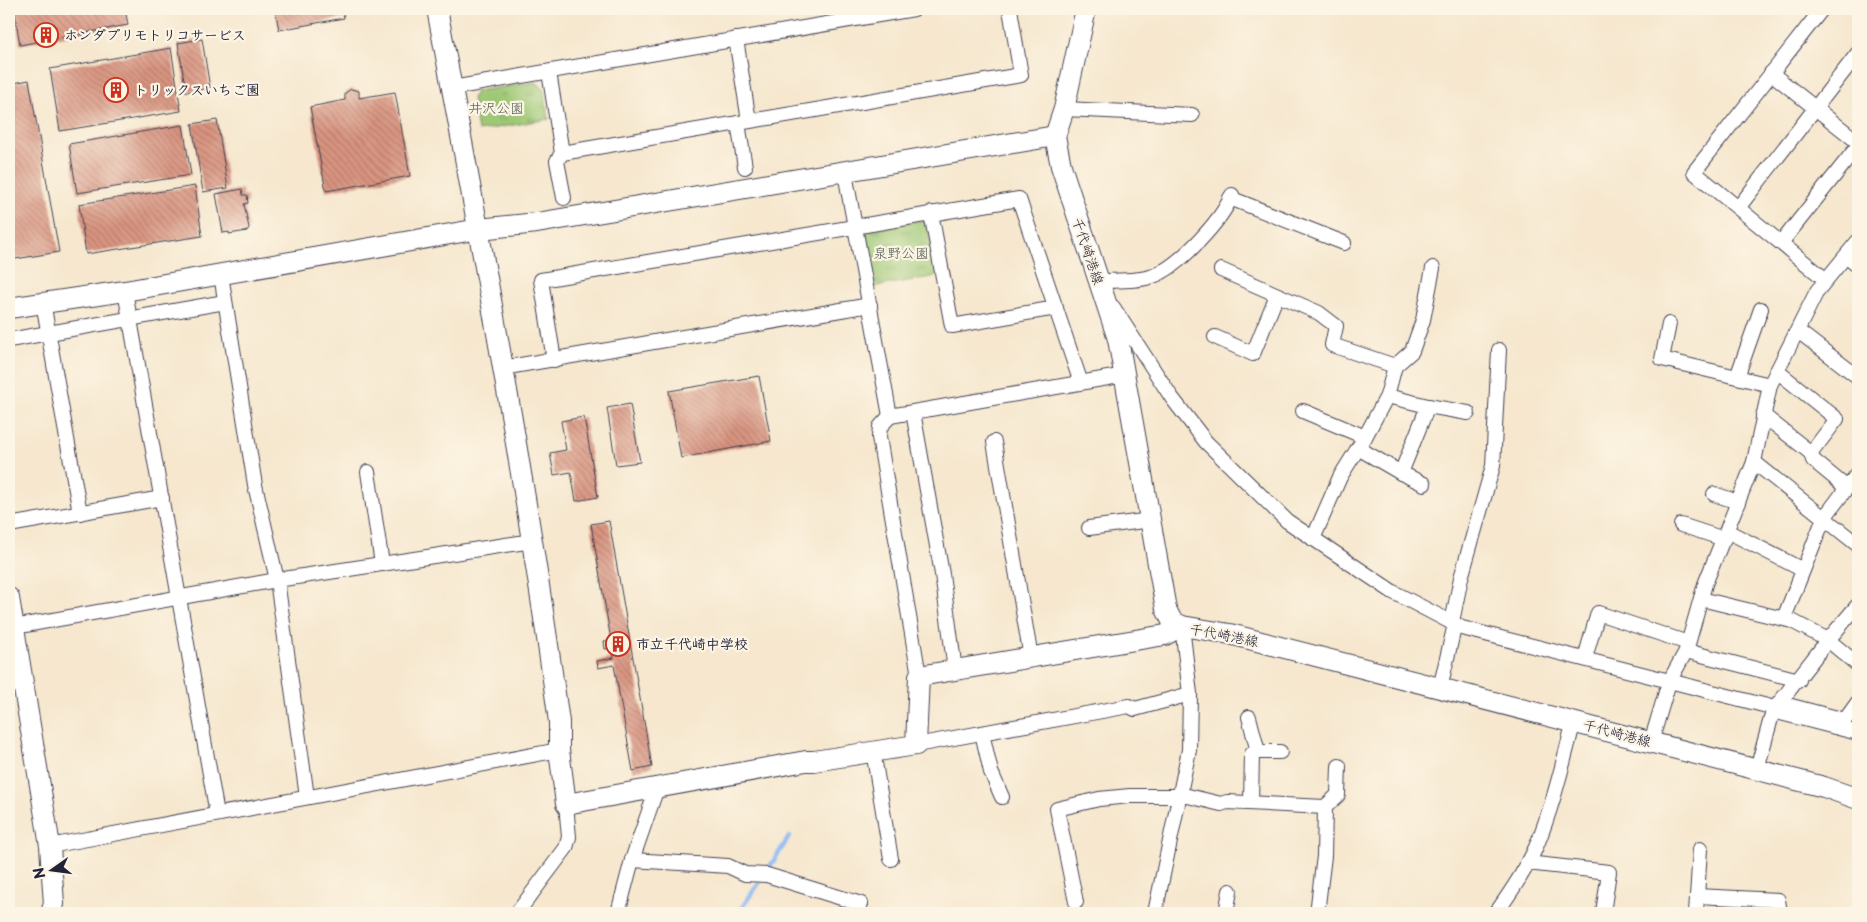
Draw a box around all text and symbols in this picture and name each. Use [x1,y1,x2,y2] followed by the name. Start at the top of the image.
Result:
[33,22,59,48] building icon: ホンダプリモトリコサービス
[64,24,246,45] place label: ホンダプリモトリコサービス
[103,77,129,103] building icon: トリックスいちご園
[134,79,260,100] place label: トリックスいちご園
[468,97,524,118] park label: 井沢公園
[1067,214,1110,287] street label: 千代崎港線
[873,242,929,263] park label: 泉野公園
[1188,618,1260,651] street label: 千代崎港線
[605,631,631,657] building icon: 市立千代崎中学校
[636,633,748,654] place label: 市立千代崎中学校
[1581,713,1654,752] street label: 千代崎港線
[28,844,78,894] north arrow
[27,865,50,881] text: N

